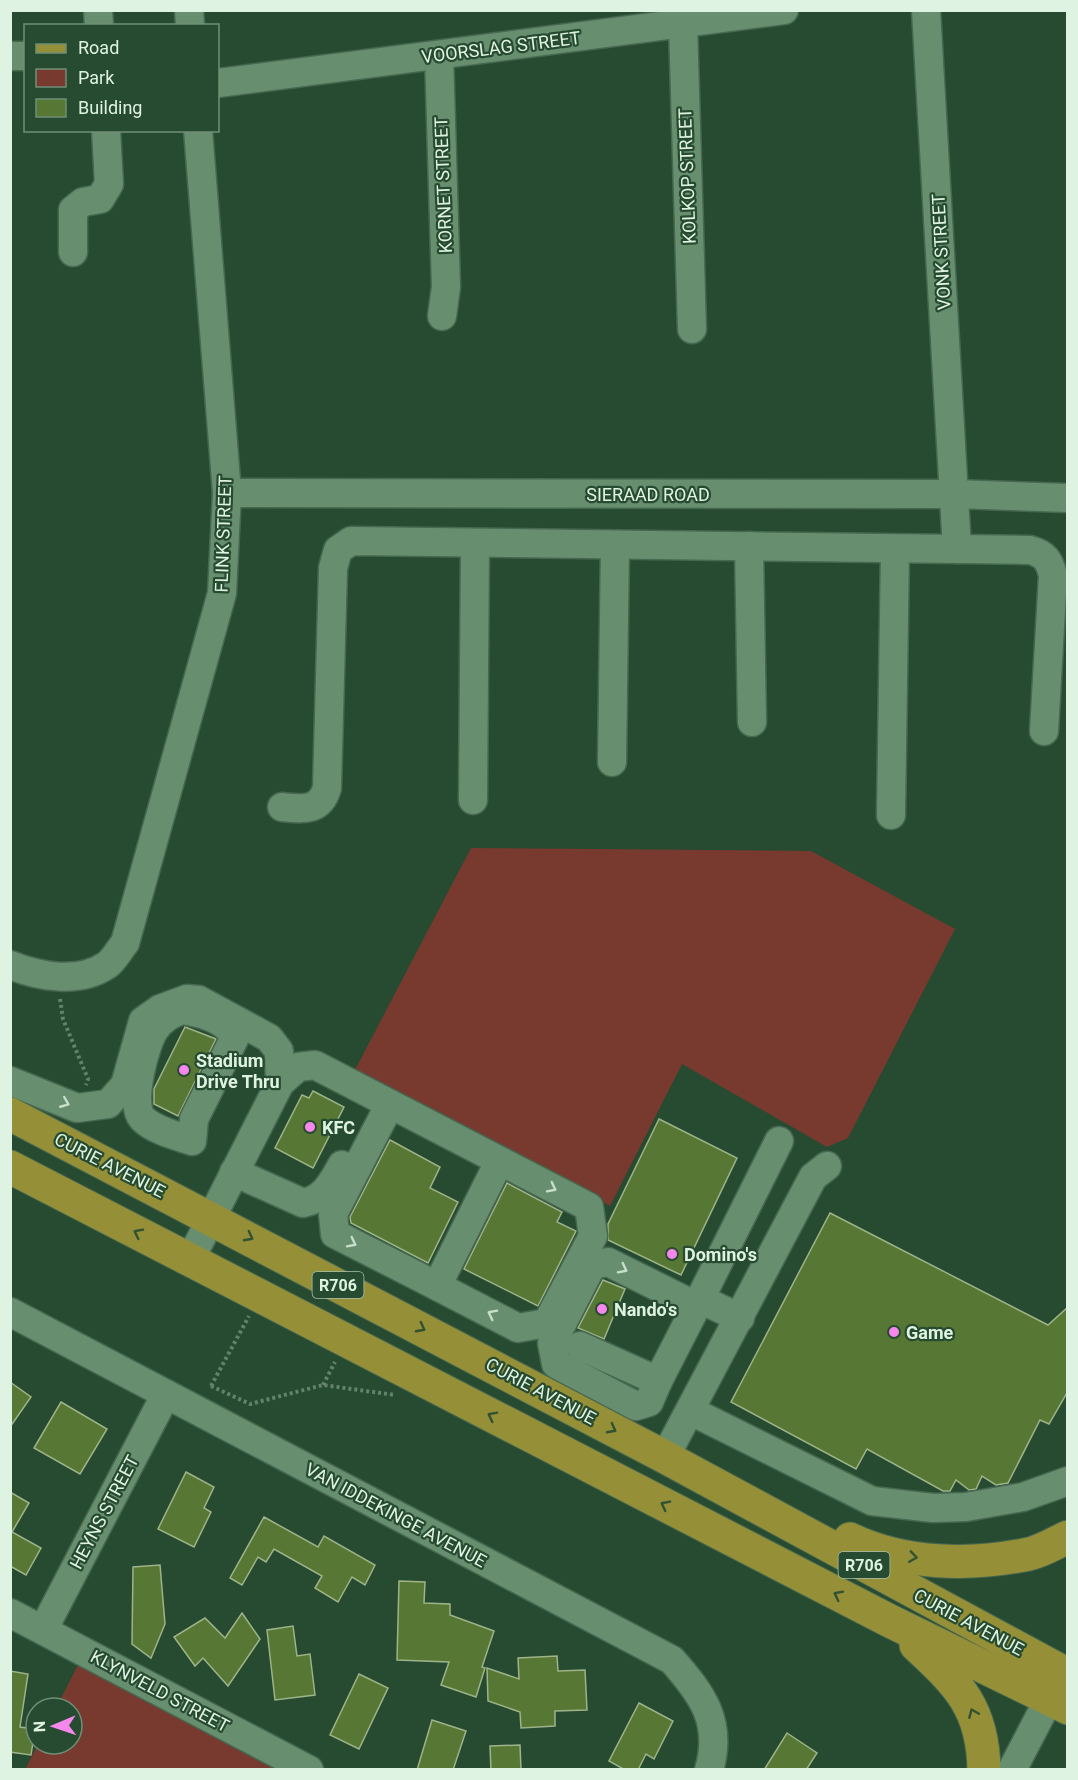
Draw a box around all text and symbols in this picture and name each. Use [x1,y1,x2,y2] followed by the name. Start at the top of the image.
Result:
[24,24,219,132] legend
[420,27,582,67] street label: VOORSLAG STREET
[78,37,119,58] text: Road
[78,67,115,88] text: Park
[78,97,142,118] text: Building
[674,107,700,244] street label: KOLKOP STREET
[430,116,456,254] street label: KORNET STREET
[927,193,955,311] street label: VONK STREET
[210,475,236,593] street label: FLINK STREET
[586,484,710,505] street label: SIERAAD ROAD
[196,1050,280,1092] place label: Stadium Drive Thru
[177,1063,191,1077] marker: Stadium Drive Thru
[59,1096,70,1108] one-way arrow
[322,1117,355,1138] place label: KFC
[303,1120,317,1134] marker: KFC
[51,1128,169,1202] street label: CURIE AVENUE
[545,1181,556,1193] one-way arrow
[134,1229,144,1240] one-way arrow
[243,1230,253,1241] one-way arrow
[346,1235,357,1247] one-way arrow
[684,1244,757,1265] place label: Domino's
[665,1247,679,1261] marker: Domino's
[616,1262,627,1274] one-way arrow
[312,1272,364,1298] road number: R706
[614,1299,677,1320] place label: Nando's
[595,1302,609,1316] marker: Nando's
[487,1310,498,1322] one-way arrow
[415,1321,426,1332] one-way arrow
[906,1322,953,1343] place label: Game
[887,1325,901,1339] marker: Game
[482,1353,600,1429] street label: CURIE AVENUE
[487,1411,498,1423] one-way arrow
[606,1422,617,1434] one-way arrow
[65,1451,143,1572] street label: HEYNS STREET
[302,1458,490,1572] street label: VAN IDDEKINGE AVENUE
[661,1501,671,1512] one-way arrow
[908,1550,918,1562] one-way arrow
[838,1552,890,1578] road number: R706
[910,1584,1028,1660] street label: CURIE AVENUE
[833,1590,844,1602] one-way arrow
[87,1646,233,1737] street label: KLYNVELD STREET
[24,1696,84,1756] north arrow
[968,1708,980,1719] one-way arrow
[30,1721,49,1732] text: N

